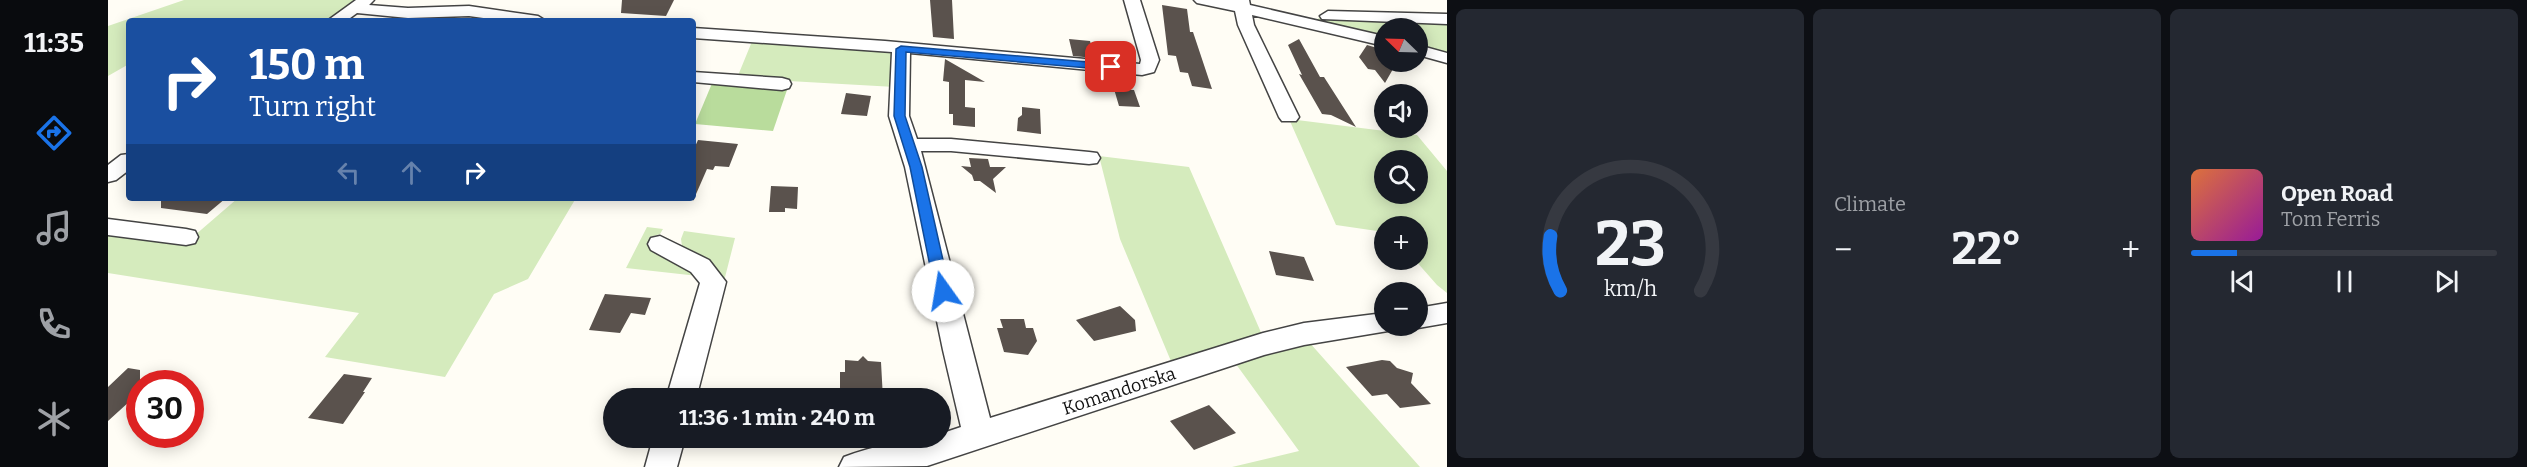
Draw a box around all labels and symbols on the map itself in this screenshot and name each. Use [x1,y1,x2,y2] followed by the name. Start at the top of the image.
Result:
[1374,18,1428,72] north arrow
[1085,41,1136,92] pin
[911,259,975,323] position arrow
[1060,362,1178,420] street label: Komandorska
[126,370,204,448] speed limit sign: 30

